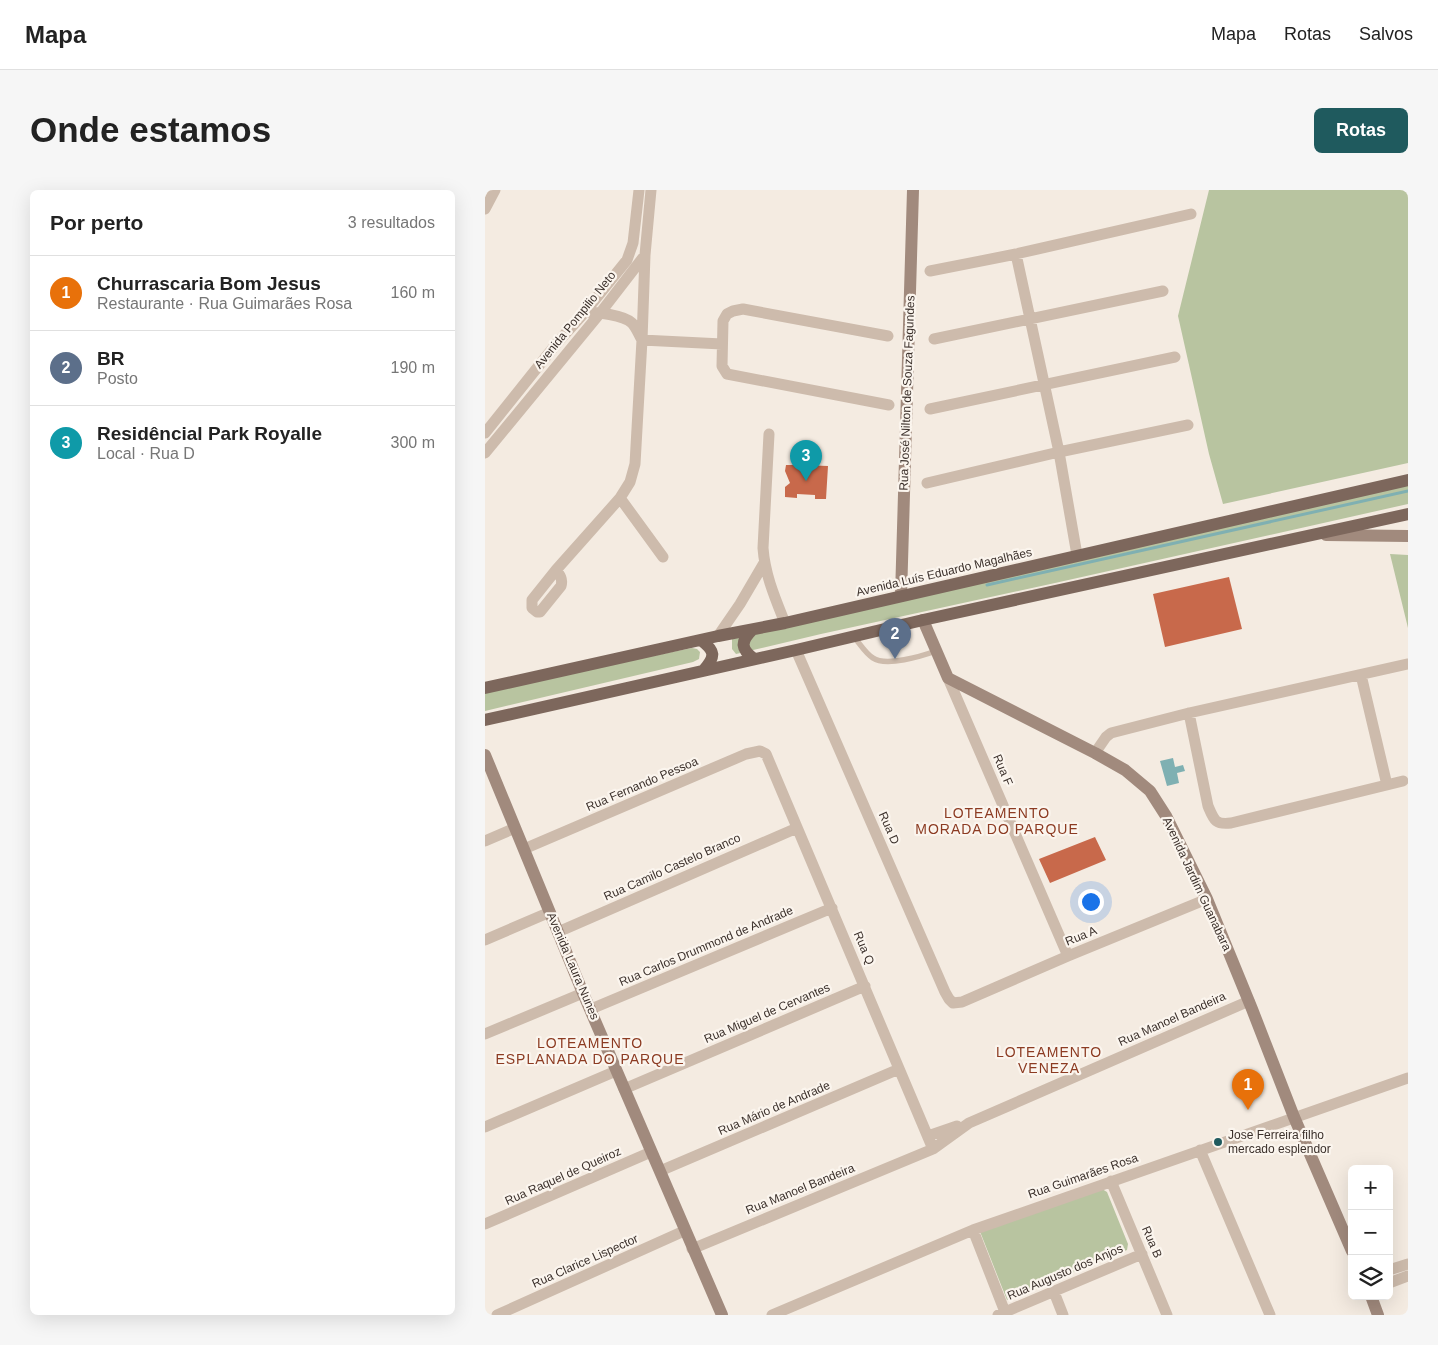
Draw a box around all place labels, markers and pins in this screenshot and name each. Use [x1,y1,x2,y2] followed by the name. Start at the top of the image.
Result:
[790,440,822,481] pin: 3
[879,618,911,659] pin: 2
[1232,1069,1264,1110] pin: 1
[1228,1128,1331,1156] place label: Jose Ferreira filho mercado esplendor
[1212,1136,1224,1148] marker: Jose Ferreira filho mercado esplendor

